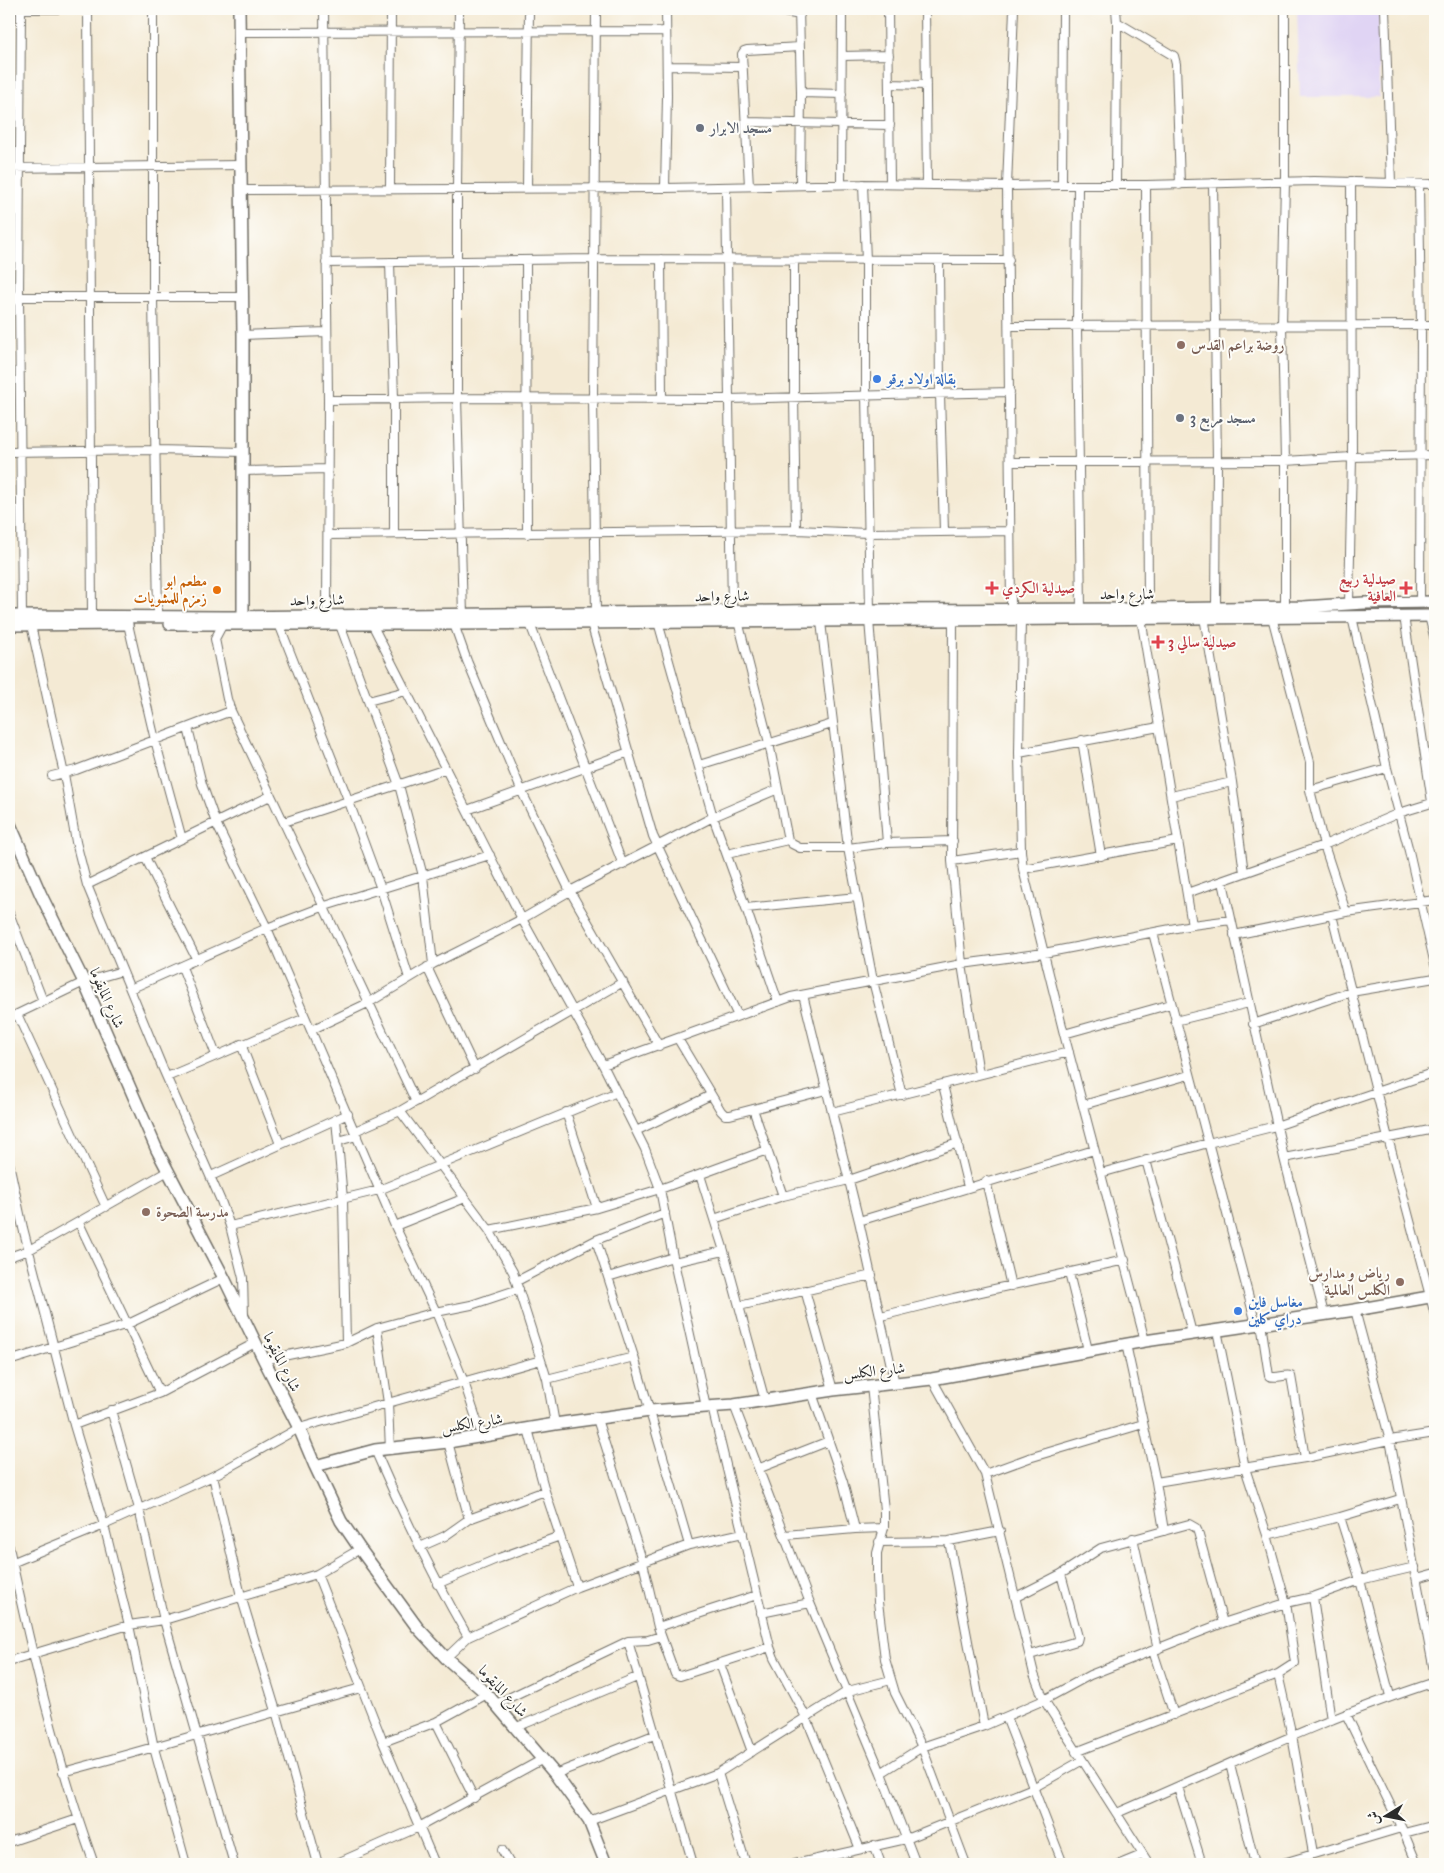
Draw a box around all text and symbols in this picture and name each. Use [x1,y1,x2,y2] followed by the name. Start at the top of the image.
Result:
[708,119,772,137] place label: مسجد الابرار
[694,122,706,134] marker: مسجد الابرار
[1191,336,1285,359] place label: روضة براعم القدس
[1175,339,1187,351] marker: روضة براعم القدس
[885,370,956,388] place label: بقالة اولاد برقو
[871,373,883,385] marker: بقالة اولاد برقو
[1190,409,1256,432] place label: مسجد مربع 3
[1174,412,1186,424] marker: مسجد مربع 3
[1339,570,1396,605] place label: صيدلية ربيع العافية
[134,572,207,611] place label: مطعم ابو زمزم للمشويات
[1002,579,1075,600] place label: صيدلية الكردي
[986,582,998,594] marker: صيدلية الكردي
[1400,582,1412,594] marker: صيدلية ربيع العافية
[211,584,223,596] marker: مطعم ابو زمزم للمشويات
[1100,585,1154,607] street label: شارع واحد
[695,587,750,609] street label: شارع واحد
[290,591,345,613] street label: شارع واحد
[1168,633,1236,654] place label: صيدلية سالي 3
[1152,636,1164,648] marker: صيدلية سالي 3
[82,965,128,1033] street label: شارع المايقوما
[156,1203,229,1221] place label: مدرسة الصحوة
[140,1206,152,1218] marker: مدرسة الصحوة
[1308,1264,1390,1300] place label: رياض و مدارس الكلس العالمية
[1394,1276,1406,1288] marker: رياض و مدارس الكلس العالمية
[1248,1293,1303,1331] place label: مغاسل فاين دراي كلين
[1232,1305,1244,1317] marker: مغاسل فاين دراي كلين
[256,1329,305,1397] street label: شارع المايقوما
[842,1359,906,1387] street label: شارع الكلس
[440,1409,505,1441] street label: شارع الكلس
[472,1661,531,1723] street label: شارع المايقوما
[1362,1790,1412,1840] north arrow
[1364,1810,1383,1826] text: ش

